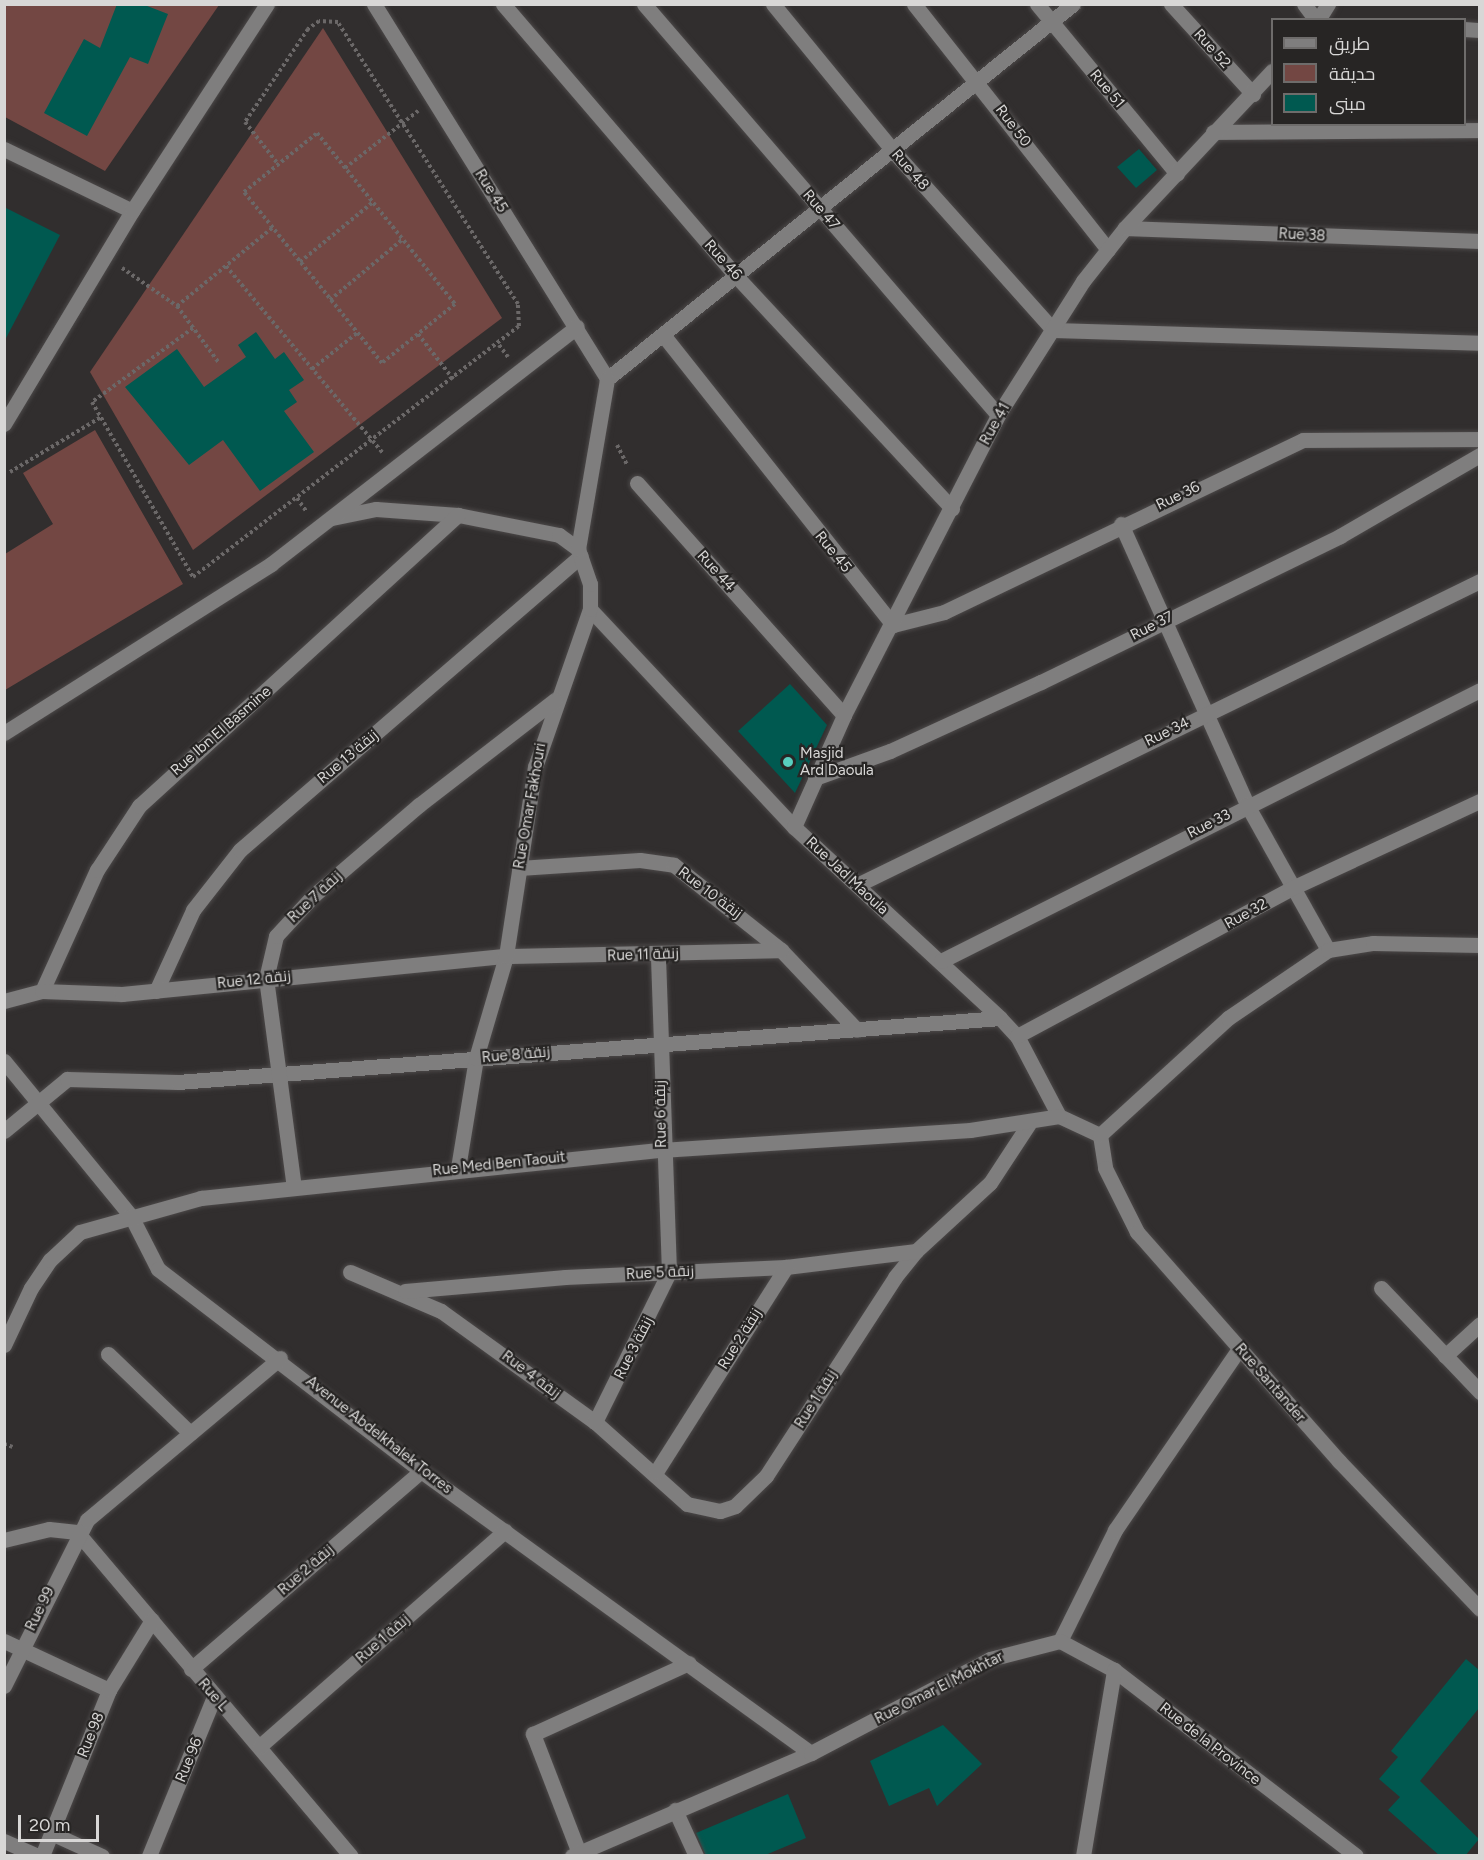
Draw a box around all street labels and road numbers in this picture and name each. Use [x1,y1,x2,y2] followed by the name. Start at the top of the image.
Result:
[1190,26,1234,72] street label: Rue 52
[1086,66,1128,112] street label: Rue 51
[991,101,1035,151] street label: Rue 50
[887,146,933,194] street label: Rue 48
[471,166,511,216] street label: Rue 45
[799,186,843,234] street label: Rue 47
[1278,225,1326,245] street label: Rue 38
[700,236,746,284] street label: Rue 46
[976,400,1014,448] street label: Rue 41
[1153,478,1203,514] street label: Rue 36
[811,528,855,576] street label: Rue 45
[693,547,739,595] street label: Rue 44
[1127,608,1177,644] street label: Rue 37
[167,683,275,779] street label: Rue Ibn El Basmine
[1142,714,1192,750] street label: Rue 34
[314,726,382,788] street label: Rue 13 زنقة
[510,742,550,870] street label: Rue Omar Fakhouri
[1184,806,1234,842] street label: Rue 33
[802,833,892,919] street label: Rue Jad Maoula
[674,863,746,923] street label: Rue 10 زنقة
[284,867,346,927] street label: Rue 7 زنقة
[1221,895,1271,933] street label: Rue 32
[607,945,679,965] street label: Rue 11 زنقة
[216,967,292,993] street label: Rue 12 زنقة
[481,1043,551,1067] street label: Rue 8 زنقة
[651,1080,671,1148] street label: Rue 6 زنقة
[432,1148,566,1180] street label: Rue Med Ben Taouit
[625,1262,695,1284] street label: Rue 5 زنقة
[714,1305,766,1373] street label: Rue 2 زنقة
[611,1314,657,1382] street label: Rue 3 زنقة
[1231,1340,1309,1426] street label: Rue Santander
[498,1347,564,1403] street label: Rue 4 زنقة
[791,1366,841,1432] street label: Rue 1 زنقة
[302,1372,456,1498] street label: Avenue Abdelkhalek Torres
[274,1541,338,1599] street label: Rue 2 زنقة
[22,1584,58,1634] street label: Rue 99
[352,1611,414,1667] street label: Rue 1 زنقة
[872,1648,1006,1728] street label: Rue Omar El Mokhtar
[194,1675,232,1715] street label: Rue L
[1156,1699,1264,1789] street label: Rue de la Province
[74,1710,108,1760] street label: Rue 98
[172,1735,206,1785] street label: Rue 96

